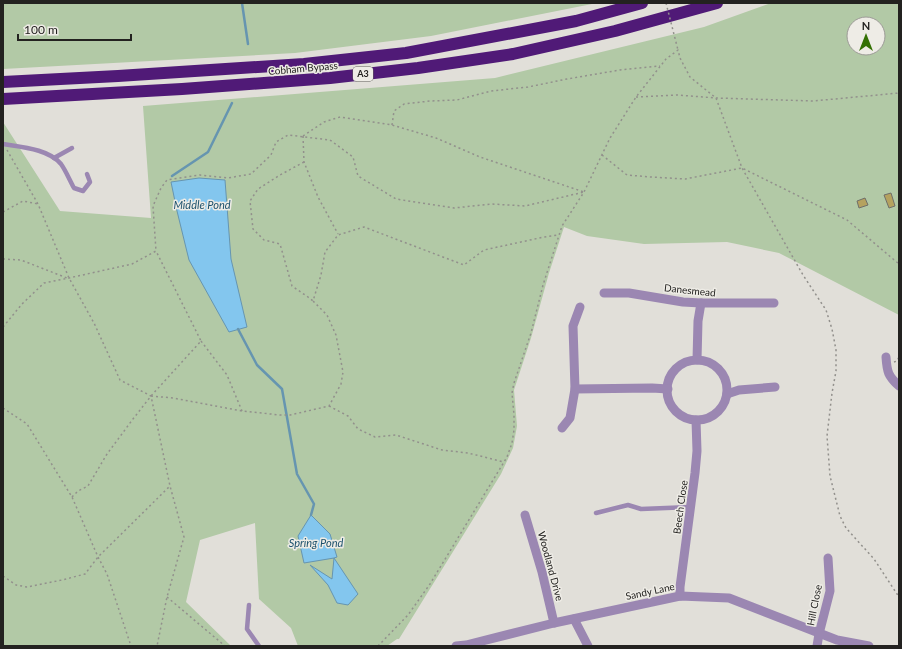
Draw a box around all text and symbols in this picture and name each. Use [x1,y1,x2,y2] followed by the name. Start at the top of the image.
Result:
[18,16,131,42] scale bar
[846,16,886,56] north arrow
[862,19,870,32] text: N
[24,22,58,37] text: 100 m
[268,59,338,77] street label: Cobham Bypass
[353,67,373,81] road number: A3
[173,198,231,211] water label: Middle Pond
[664,281,716,299] street label: Danesmead
[670,479,690,535] street label: Beech Close
[536,530,566,602] street label: Woodland Drive
[289,536,343,549] water label: Spring Pond
[624,580,676,602] street label: Sandy Lane
[804,583,824,627] street label: Hill Close

